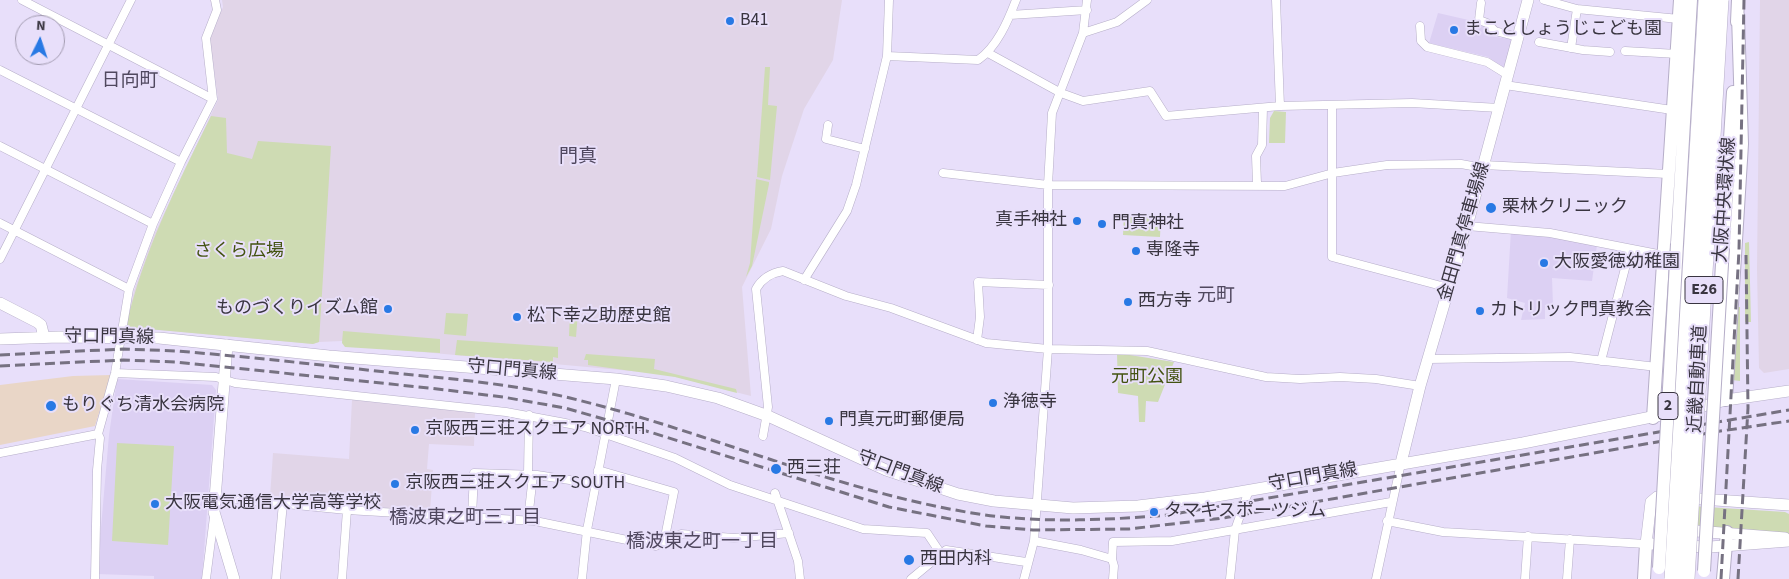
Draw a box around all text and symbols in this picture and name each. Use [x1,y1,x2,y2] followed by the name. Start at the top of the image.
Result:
[740,10,768,32] place label: B41
[15,15,65,65] north arrow
[724,15,736,27] marker: B41
[36,16,46,36] text: N
[1464,19,1662,41] place label: まことしょうじこども園
[1448,24,1460,36] marker: まことしょうじこども園
[102,71,158,93] district label: 日向町
[1711,136,1741,264] street label: 大阪中央環状線
[559,147,597,169] district label: 門真
[1435,160,1495,304] street label: 金田門真停車場線
[1502,197,1628,219] place label: 栗林クリニック
[1484,201,1498,215] marker: 栗林クリニック
[995,210,1067,232] place label: 真手神社
[1112,213,1184,235] place label: 門真神社
[1071,215,1083,227] marker: 真手神社
[1096,218,1108,230] marker: 門真神社
[1146,240,1200,262] place label: 専隆寺
[194,241,284,263] park label: さくら広場
[1130,245,1142,257] marker: 専隆寺
[1554,252,1680,274] place label: 大阪愛徳幼稚園
[1538,257,1550,269] marker: 大阪愛徳幼稚園
[1685,276,1723,304] road number: E26
[1197,286,1235,308] district label: 元町
[1138,291,1192,313] place label: 西方寺
[1122,296,1134,308] marker: 西方寺
[216,298,378,320] place label: ものづくりイズム館
[1490,300,1652,322] place label: カトリック門真教会
[382,303,394,315] marker: ものづくりイズム館
[1474,305,1486,317] marker: カトリック門真教会
[527,306,671,328] place label: 松下幸之助歴史館
[511,311,523,323] marker: 松下幸之助歴史館
[1685,325,1713,433] street label: 近畿自動車道
[64,326,154,350] street label: 守口門真線
[466,356,558,386] street label: 守口門真線
[1111,367,1183,389] park label: 元町公園
[1003,392,1057,414] place label: 浄徳寺
[1658,392,1678,420] road number: 2
[62,395,224,417] place label: もりぐち清水会病院
[987,397,999,409] marker: 浄徳寺
[44,399,58,413] marker: もりぐち清水会病院
[839,410,965,432] place label: 門真元町郵便局
[823,415,835,427] marker: 門真元町郵便局
[425,419,646,441] place label: 京阪西三荘スクエア NORTH
[409,424,421,436] marker: 京阪西三荘スクエア NORTH
[854,447,946,499] street label: 守口門真線
[787,458,841,480] place label: 西三荘
[1267,460,1359,496] street label: 守口門真線
[769,462,783,476] marker: 西三荘
[405,473,625,495] place label: 京阪西三荘スクエア SOUTH
[389,478,401,490] marker: 京阪西三荘スクエア SOUTH
[165,493,381,515] place label: 大阪電気通信大学高等学校
[149,498,161,510] marker: 大阪電気通信大学高等学校
[1164,501,1326,523] place label: タマキスポーツジム
[1148,506,1160,518] marker: タマキスポーツジム
[389,508,541,530] district label: 橋波東之町三丁目
[626,532,778,554] district label: 橋波東之町一丁目
[920,549,992,571] place label: 西田内科
[902,553,916,567] marker: 西田内科

